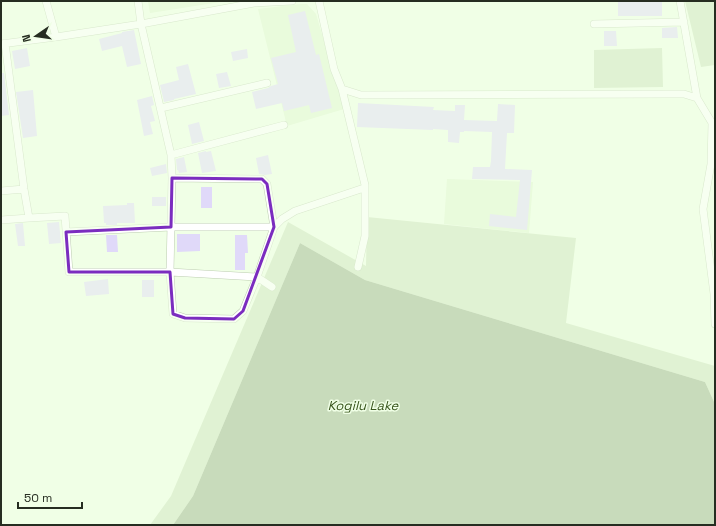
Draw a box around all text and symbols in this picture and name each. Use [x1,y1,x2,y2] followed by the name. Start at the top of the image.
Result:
[16,16,56,56] north arrow
[19,33,34,43] text: N
[328,397,400,414] water label: Kogilu Lake
[18,484,82,510] scale bar
[24,490,52,506] text: 50 m

